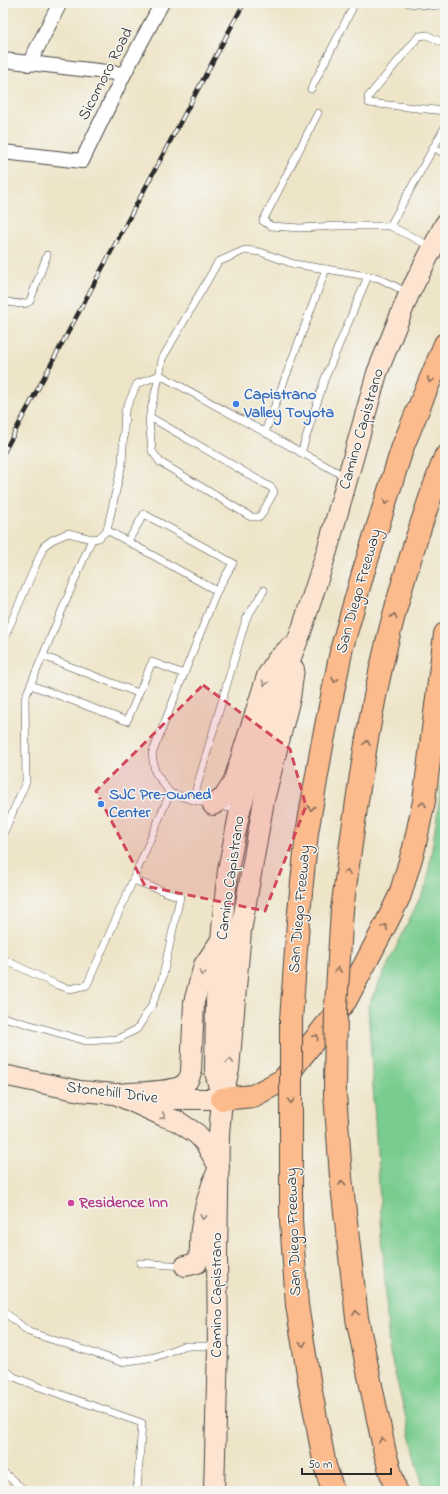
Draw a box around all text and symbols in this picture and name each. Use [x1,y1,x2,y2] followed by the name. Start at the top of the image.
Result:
[72,23,140,125] street label: Sicomoro Road
[333,365,391,493] street label: Camino Capistrano
[427,375,435,383] one-way arrow
[243,383,335,426] place label: Capistrano Valley Toyota
[231,399,241,409] marker: Capistrano Valley Toyota
[382,498,390,505] one-way arrow
[330,526,388,656] street label: San Diego Freeway
[389,613,398,620] one-way arrow
[331,677,340,684] one-way arrow
[261,679,270,686] one-way arrow
[362,740,370,746] one-way arrow
[109,783,211,825] place label: SJC Pre-Owned Center
[96,799,106,809] marker: SJC Pre-Owned Center
[419,801,427,807] one-way arrow
[307,805,316,811] one-way arrow
[210,814,252,942] street label: Camino Capistrano
[282,844,318,974] street label: San Diego Freeway
[342,869,351,875] one-way arrow
[380,924,387,931] one-way arrow
[334,967,343,973] one-way arrow
[198,969,207,976] one-way arrow
[312,1035,319,1042] one-way arrow
[225,1058,234,1064] one-way arrow
[65,1075,160,1111] street label: Stonehill Drive
[287,1098,295,1104] one-way arrow
[159,1111,166,1119] one-way arrow
[280,1167,308,1297] street label: San Diego Freeway
[337,1180,346,1187] one-way arrow
[78,1191,168,1215] place label: Residence Inn
[66,1198,76,1208] marker: Residence Inn
[200,1214,208,1220] one-way arrow
[205,1232,229,1358] street label: Camino Capistrano
[352,1310,361,1316] one-way arrow
[298,1341,307,1347] one-way arrow
[379,1437,387,1443] one-way arrow
[302,1450,391,1476] scale bar
[308,1456,332,1474] text: 50 m

